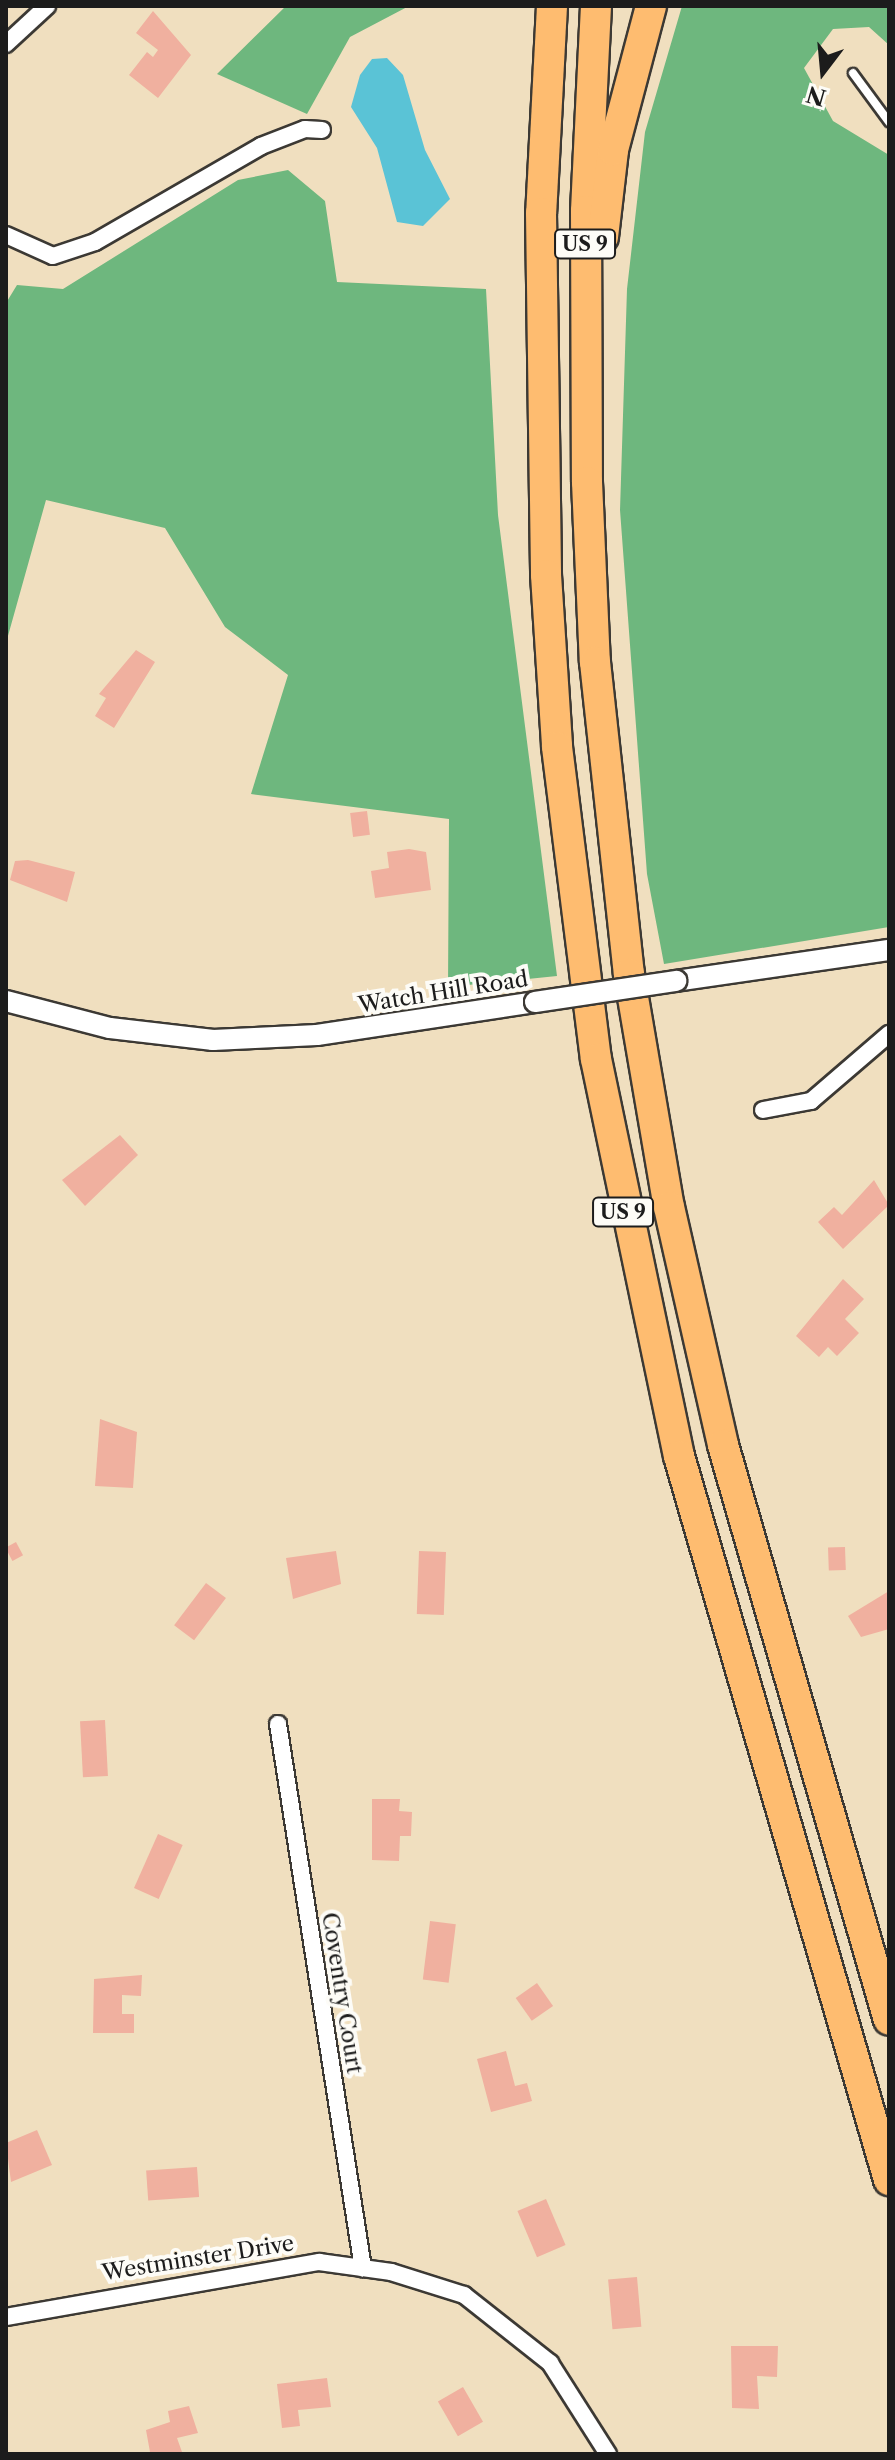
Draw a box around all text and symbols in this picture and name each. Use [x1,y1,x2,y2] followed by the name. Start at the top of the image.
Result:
[783,32,863,112] north arrow
[803,80,829,111] text: N
[553,228,617,260] road number: US 9
[356,966,530,1018] street label: Watch Hill Road
[591,1196,655,1228] road number: US 9
[316,1910,368,2076] street label: Coventry Court
[100,2230,296,2286] street label: Westminster Drive

